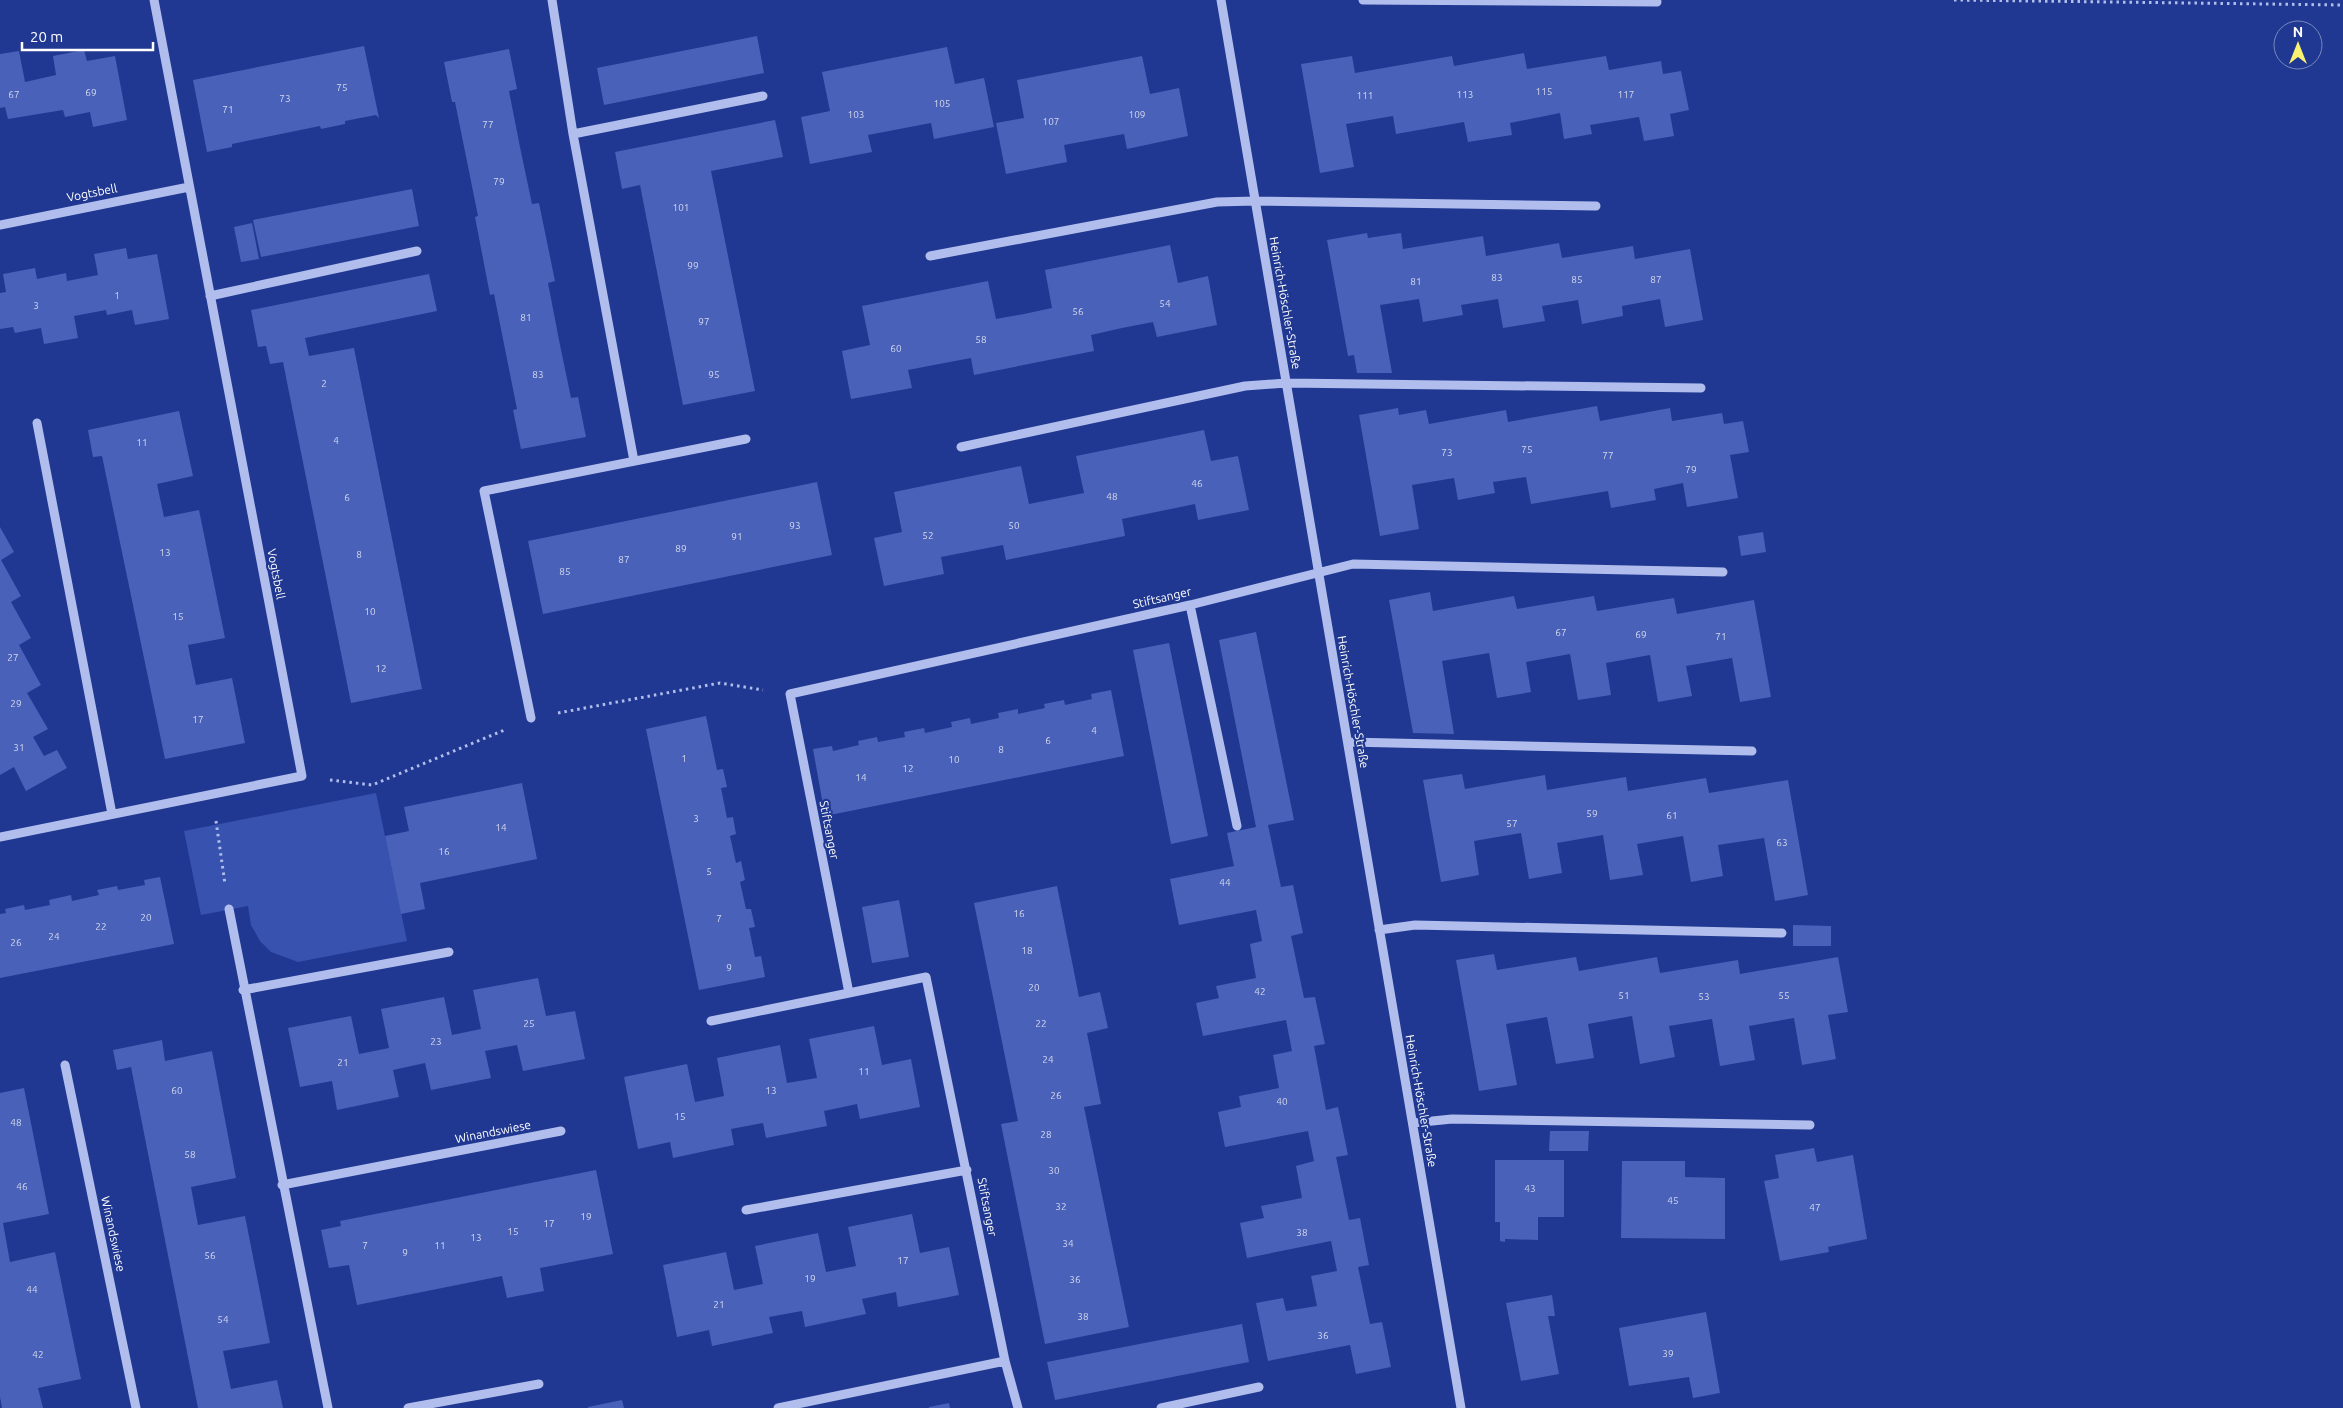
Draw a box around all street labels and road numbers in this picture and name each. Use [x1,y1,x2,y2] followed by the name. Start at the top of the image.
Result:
[66,181,118,204] street label: Vogtsbell
[1267,236,1304,370] street label: Heinrich-Höschler-Straße
[265,548,288,600] street label: Vogtsbell
[1131,584,1193,611] street label: Stiftsanger
[1335,635,1372,769] street label: Heinrich-Höschler-Straße
[817,799,842,861] street label: Stiftsanger
[1403,1034,1440,1168] street label: Heinrich-Höschler-Straße
[454,1118,532,1145] street label: Winandswiese
[975,1176,1000,1238] street label: Stiftsanger
[99,1195,128,1273] street label: Winandswiese

